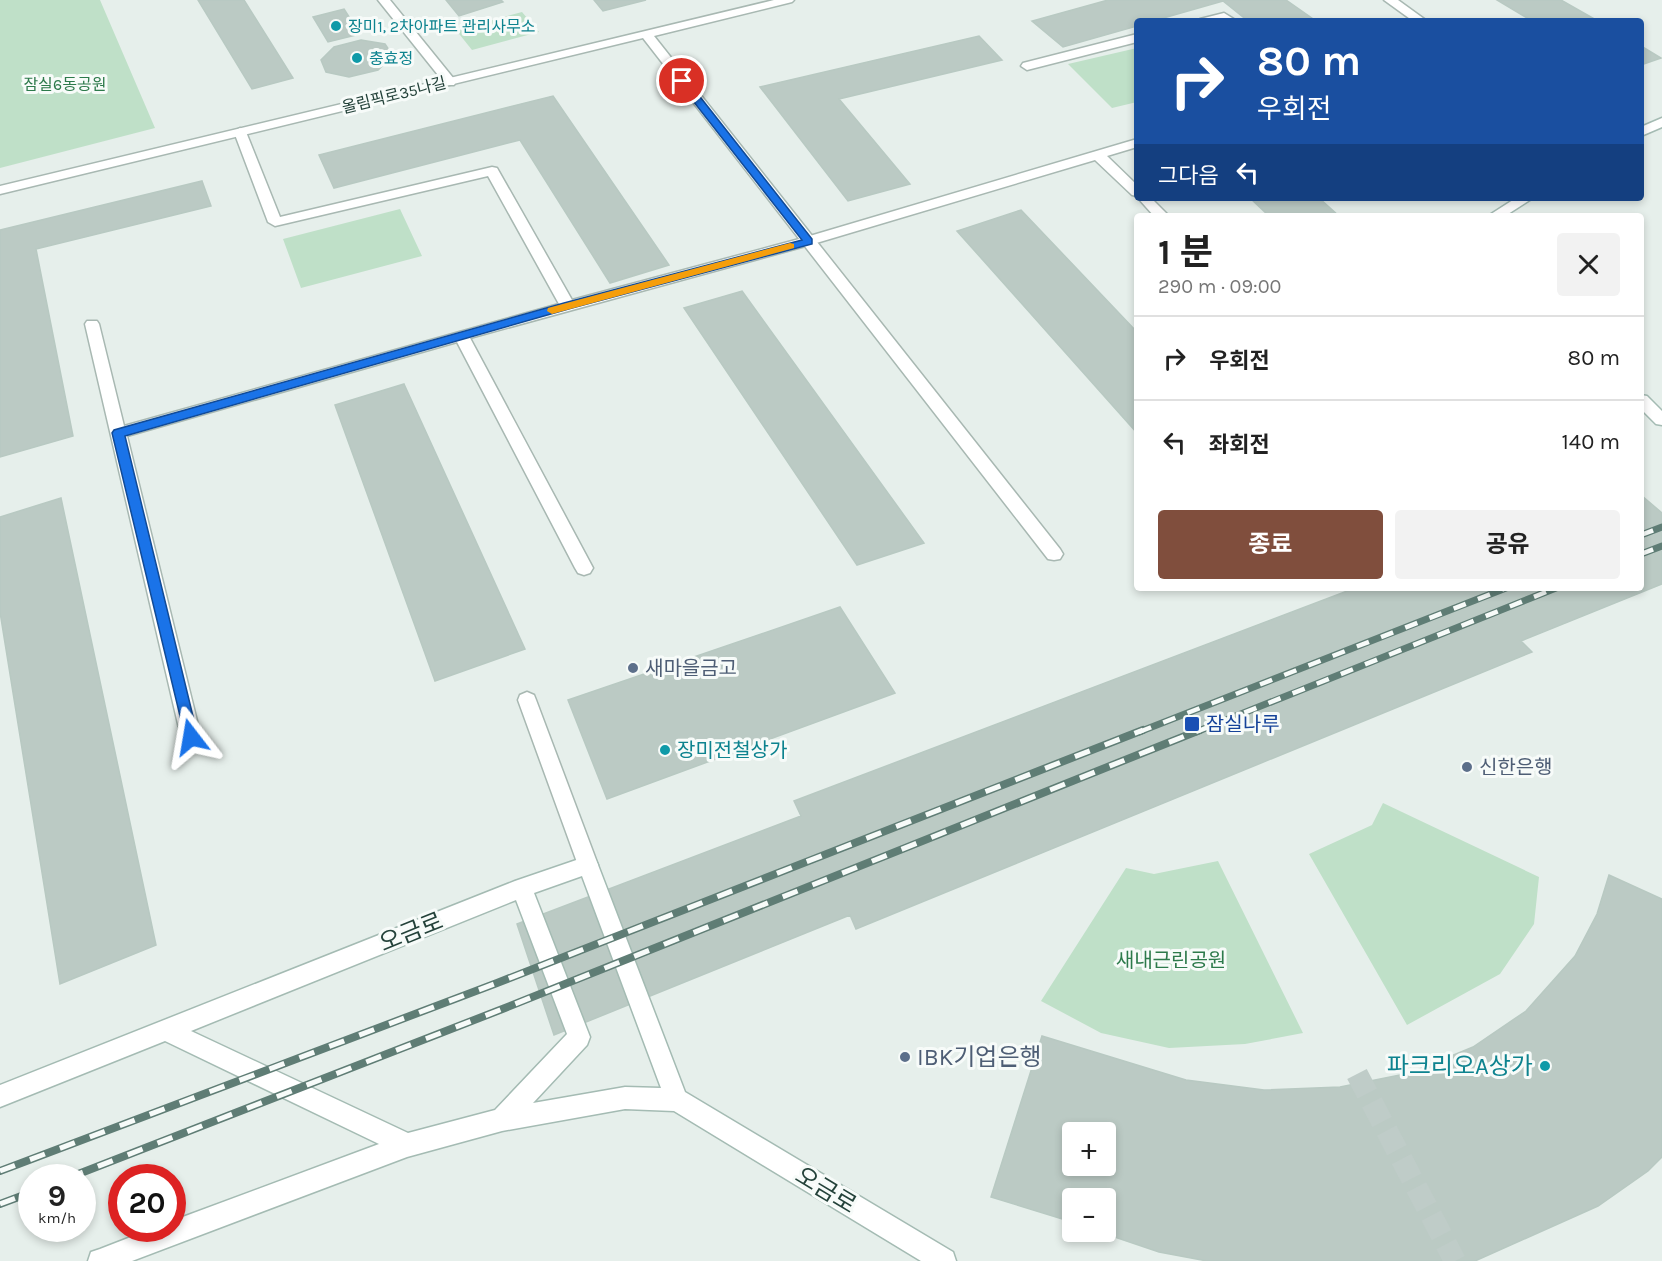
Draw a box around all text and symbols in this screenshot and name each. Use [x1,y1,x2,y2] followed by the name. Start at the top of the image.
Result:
[348,17,535,36] place label: 장미1, 2차아파트 관리사무소
[329,19,343,33] marker: 장미1, 2차아파트 관리사무소
[1257,36,1361,86] text: 80 m
[1158,42,1236,120] icon: right
[369,49,413,68] place label: 충효정
[350,51,364,65] marker: 충효정
[656,55,707,106] pin
[665,64,698,97] icon: arrive
[340,73,448,117] street label: 올림픽로35나길
[24,75,106,94] park label: 잠실6동공원
[1257,93,1332,125] text: 우회전
[1231,156,1264,189] icon: left
[1158,163,1219,189] text: 그다음
[1158,231,1213,273] text: 1 분
[1557,233,1620,296] button: close
[1158,275,1281,298] text: 290 m · 09:00
[1158,342,1191,375] icon: right
[1568,345,1620,371] text: 80 m
[1209,348,1270,374] text: 우회전
[1158,426,1191,459] icon: left
[1562,429,1620,455] text: 140 m
[1209,432,1270,458] text: 좌회전
[1158,510,1383,579] button: 종료
[1395,510,1620,579] button: 공유
[645,657,737,680] place label: 새마을금고
[626,661,640,675] marker: 새마을금고
[159,705,223,769] position arrow
[1206,713,1280,736] place label: 잠실나루
[1183,715,1201,733] marker: 잠실나루
[677,739,787,762] place label: 장미전철상가
[658,743,672,757] marker: 장미전철상가
[1479,756,1553,779] place label: 신한은행
[1460,760,1474,774] marker: 신한은행
[375,907,447,957] street label: 오금로
[1116,949,1226,972] park label: 새내근린공원
[917,1043,1042,1071] place label: IBK기업은행
[898,1050,912,1064] marker: IBK기업은행
[1387,1052,1533,1080] place label: 파크리오A상가
[1538,1059,1552,1073] marker: 파크리오A상가
[1062,1122,1116,1242] map controls
[1062,1122,1116,1176] button: +
[790,1161,862,1219] street label: 오금로
[108,1164,186,1242] speed limit sign: 20
[48,1178,66,1214] text: 9
[1062,1188,1116,1242] button: −
[38,1209,76,1227] text: km/h

